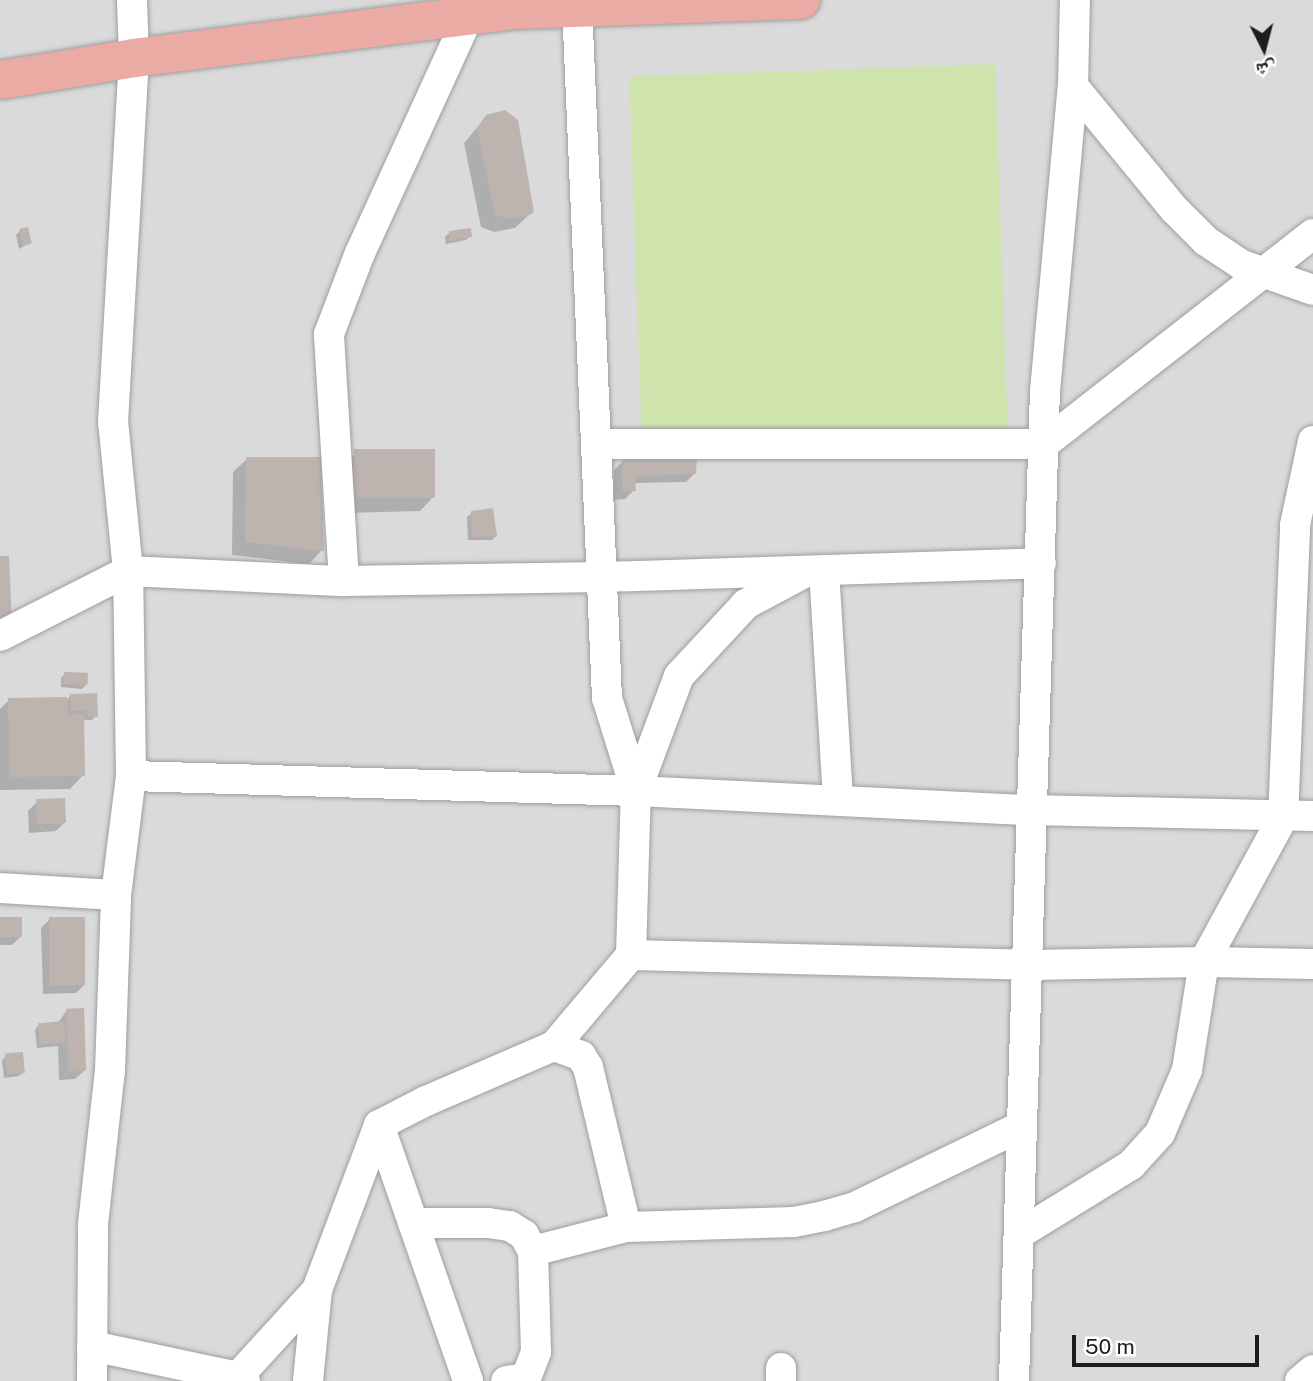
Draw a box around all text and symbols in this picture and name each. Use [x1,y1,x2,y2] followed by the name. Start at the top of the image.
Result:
[1229,14,1299,84] north arrow
[1255,58,1277,82] text: ش
[1075,1322,1262,1366] scale bar
[1085,1334,1135,1359] text: 50 m

